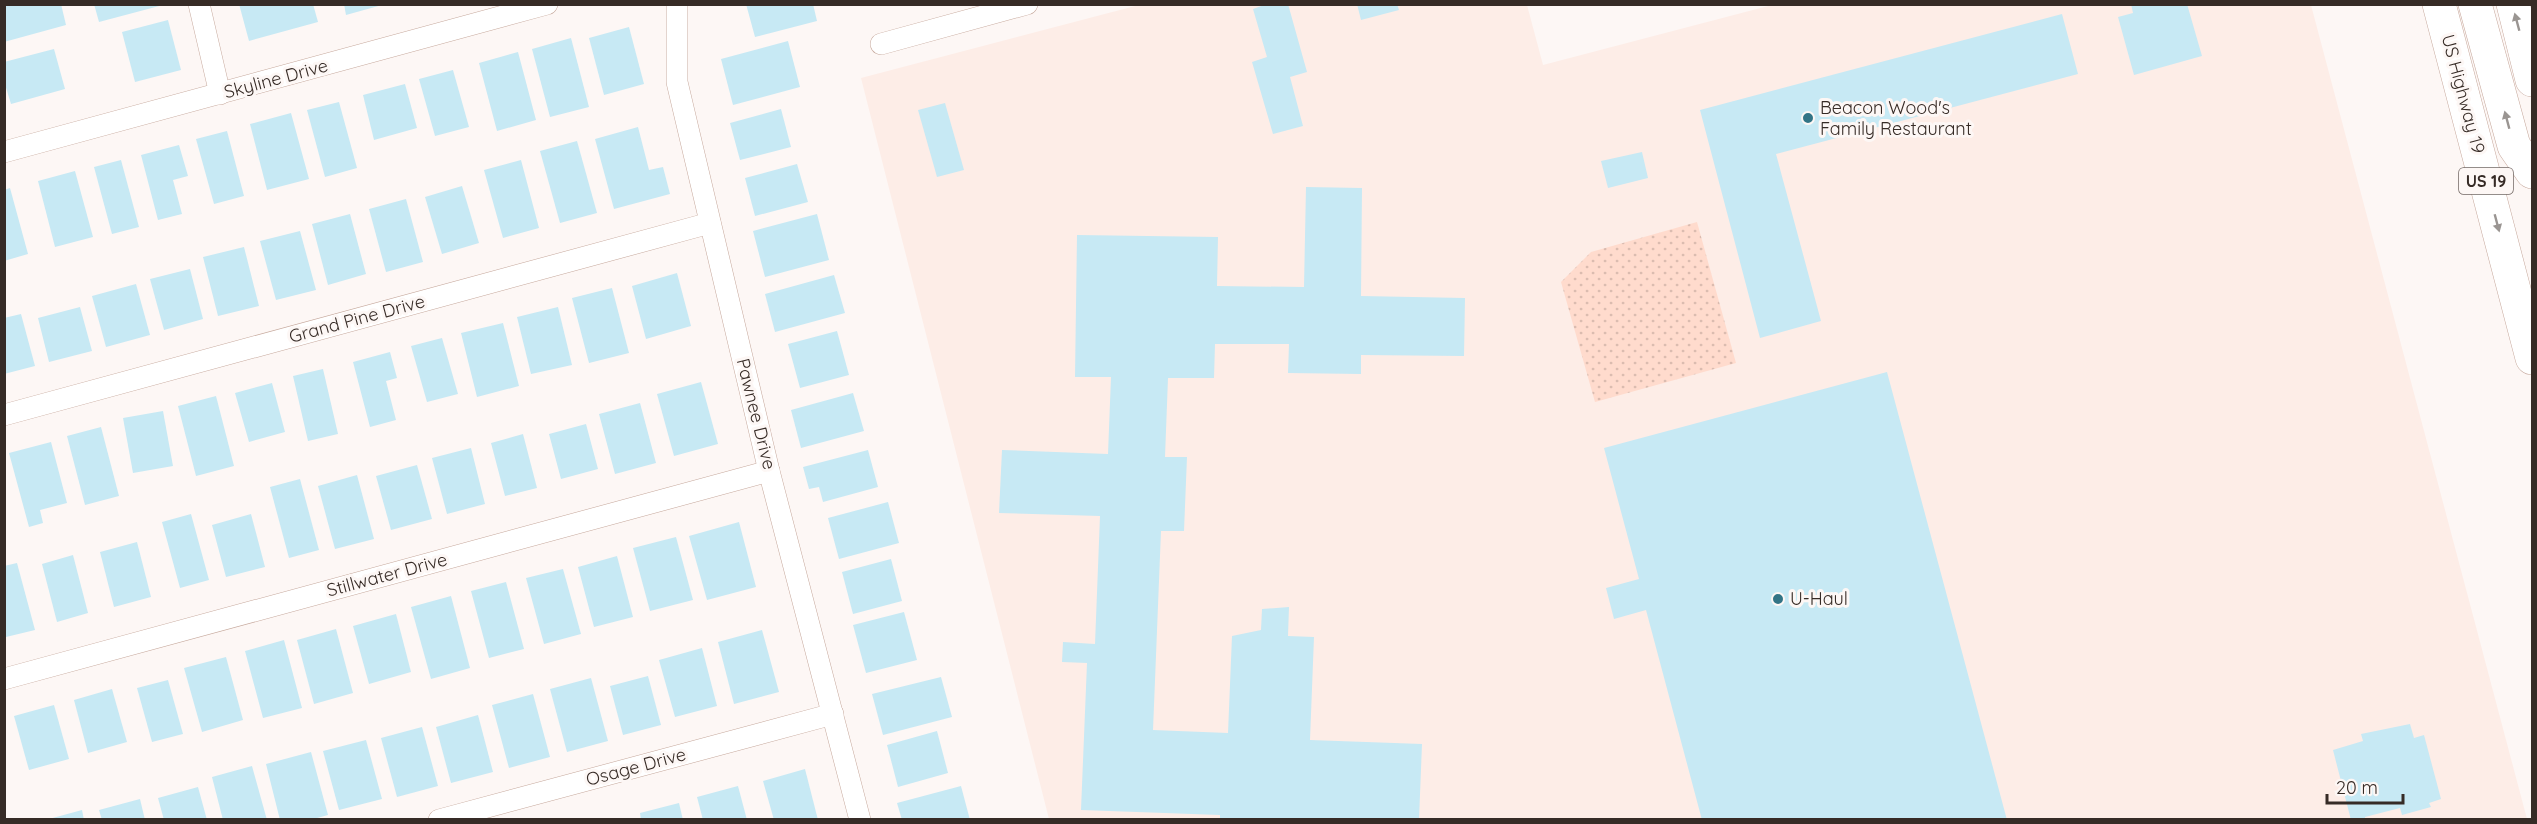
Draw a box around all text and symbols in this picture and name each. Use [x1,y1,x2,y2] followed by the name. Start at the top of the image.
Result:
[2512,13,2521,31] one-way arrow
[2437,32,2490,156] street label: US Highway 19
[221,54,330,103] street label: Skyline Drive
[1820,96,1972,140] place label: Beacon Wood's Family Restaurant
[1801,111,1815,125] marker: Beacon Wood's Family Restaurant
[2502,111,2511,129] one-way arrow
[2459,168,2513,194] road number: US 19
[2493,215,2502,233] one-way arrow
[286,289,427,348] street label: Grand Pine Drive
[732,356,781,472] street label: Pawnee Drive
[324,547,450,602] street label: Stillwater Drive
[1790,587,1848,610] place label: U-Haul
[1771,592,1785,606] marker: U-Haul
[583,742,688,791] street label: Osage Drive
[2327,767,2404,805] scale bar
[2336,776,2378,799] text: 20 m

